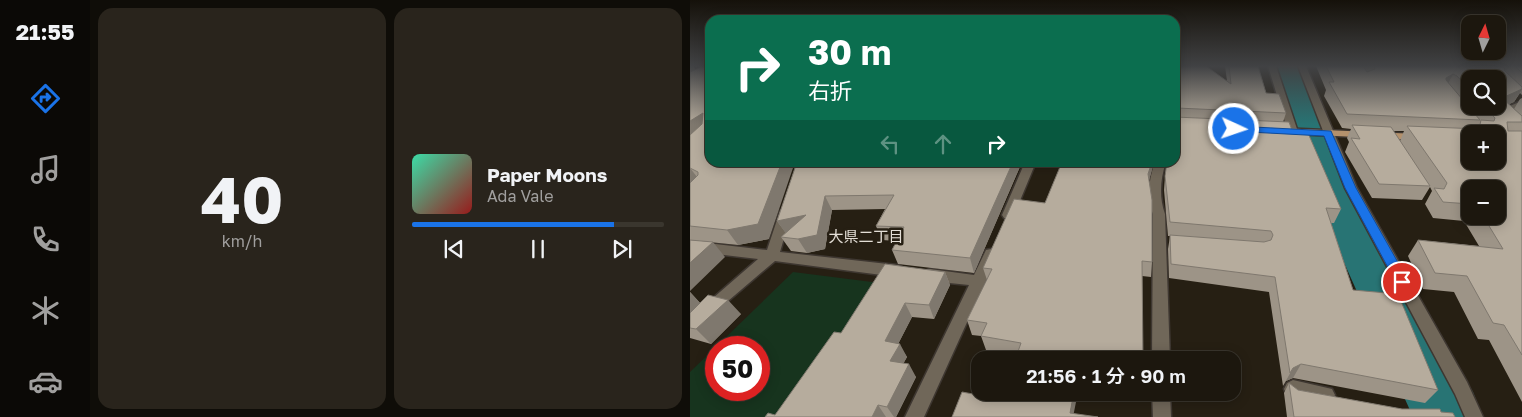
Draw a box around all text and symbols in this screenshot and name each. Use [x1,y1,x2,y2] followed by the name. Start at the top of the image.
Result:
[1461,15,1506,60] north arrow
[1461,15,1506,225] map controls
[16,18,74,45] text: 21:55
[808,31,891,73] text: 30 m
[725,35,790,100] icon: right
[1461,70,1506,115] button: search
[808,77,852,104] text: 右折
[28,81,63,116] icon: directions
[1207,102,1259,154] position arrow
[1461,125,1506,170] button: +
[876,130,904,158] icon: left
[929,130,957,158] icon: ahead
[982,130,1010,158] icon: right
[28,152,63,187] icon: music
[201,159,283,237] text: 40
[487,163,607,186] text: Paper Moons
[1461,180,1506,225] button: −
[487,186,553,206] text: Ada Vale
[28,222,63,257] icon: phone
[828,227,904,245] district label: 大県二丁目
[222,231,262,251] text: km/h
[440,235,468,263] icon: previous
[524,235,552,263] icon: pause
[608,235,636,263] icon: next
[1381,261,1423,303] pin
[1388,268,1416,296] icon: arrive
[28,293,63,328] icon: climate
[705,336,770,401] speed limit sign: 50
[28,364,63,399] icon: car
[1026,364,1186,387] text: 21:56 · 1 分 · 90 m

